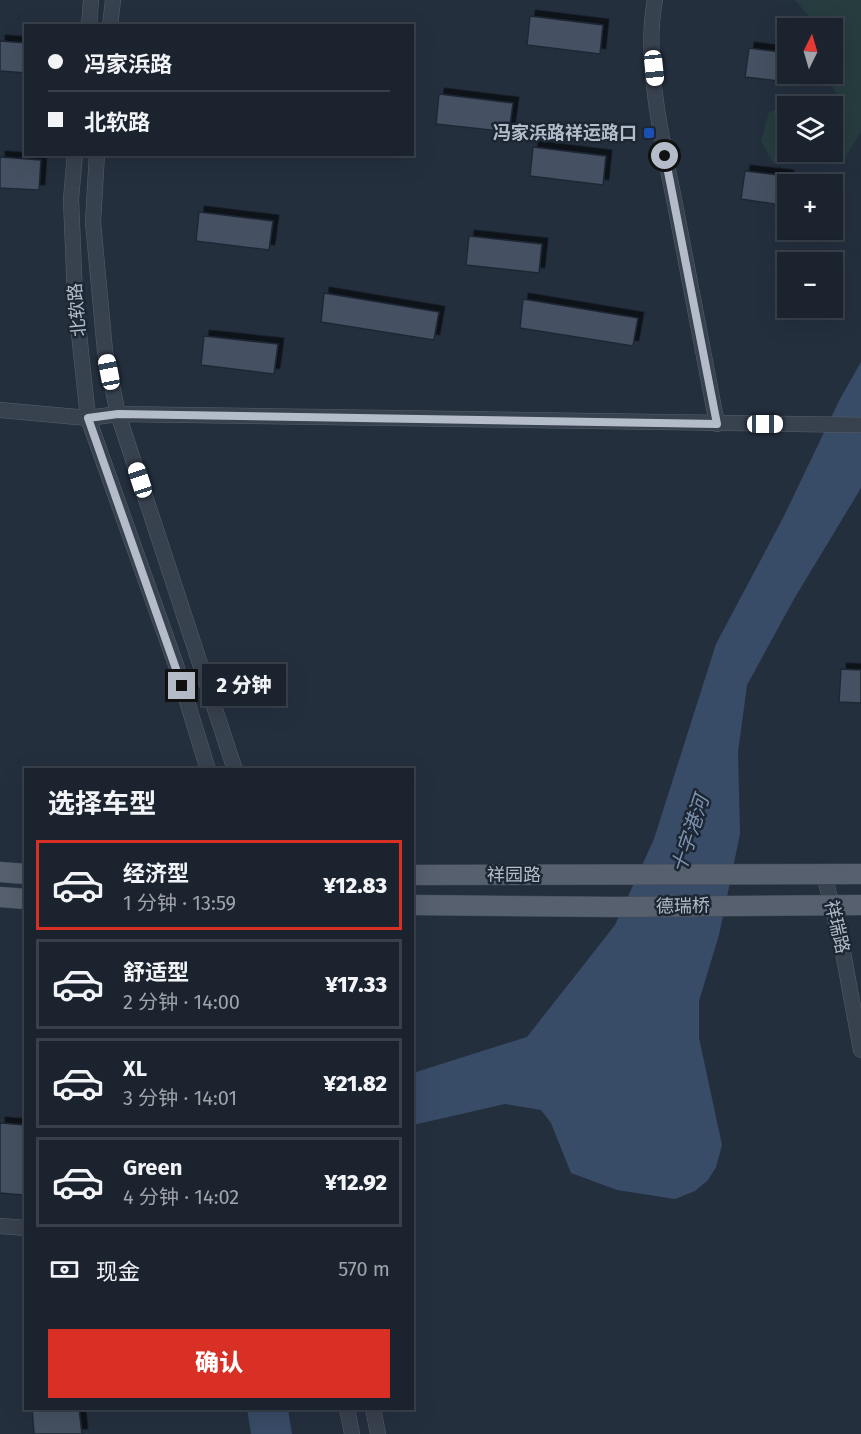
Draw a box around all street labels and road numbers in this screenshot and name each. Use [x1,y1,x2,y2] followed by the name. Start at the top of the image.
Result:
[64,282,90,338] street label: 北软路
[487,864,541,886] street label: 祥园路
[656,895,710,917] street label: 德瑞桥
[820,898,854,956] street label: 祥瑞路

